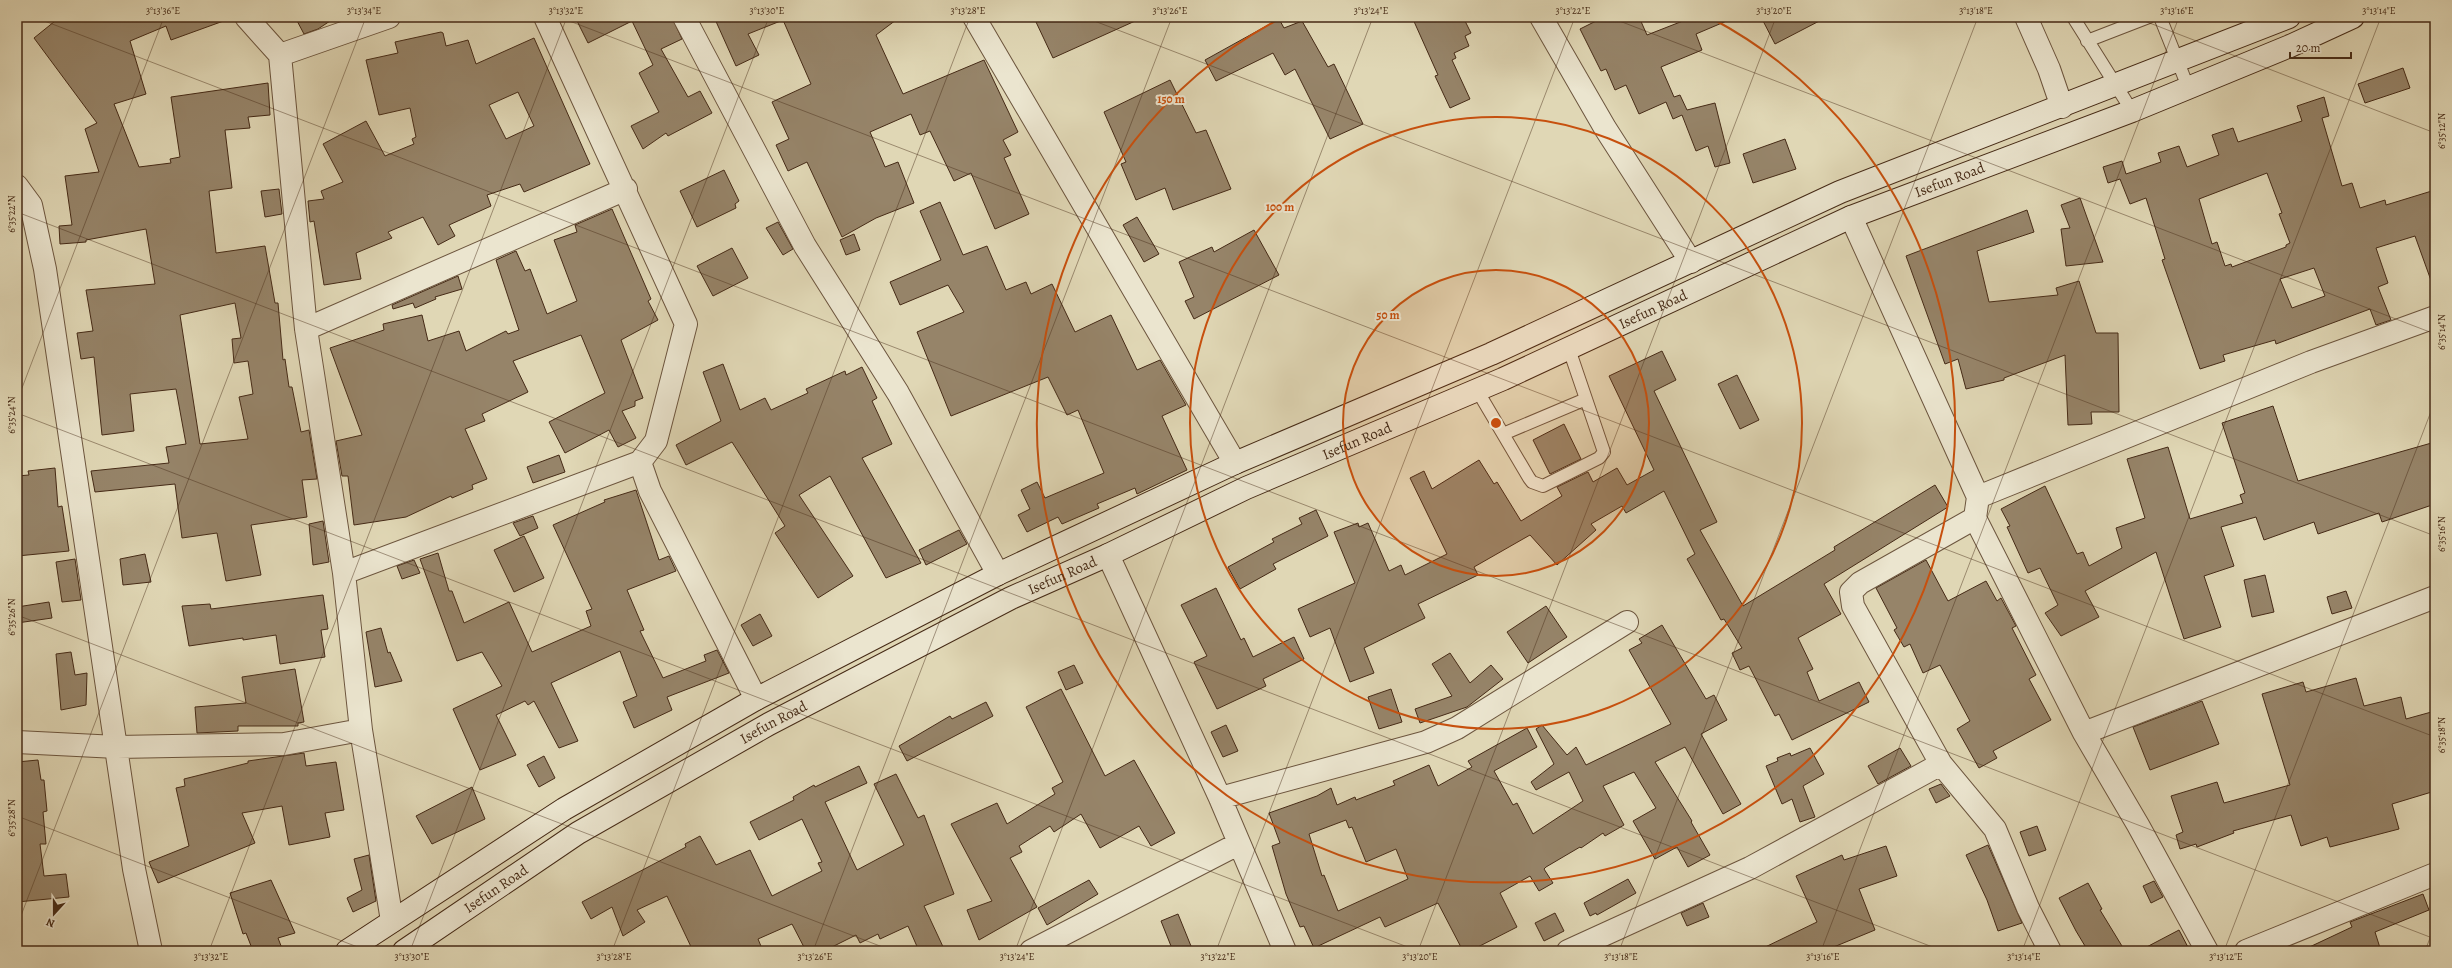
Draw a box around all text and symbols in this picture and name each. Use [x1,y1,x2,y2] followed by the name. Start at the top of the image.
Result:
[146,4,180,17] text: 3°13'36"E
[347,4,381,17] text: 3°13'34"E
[549,4,583,17] text: 3°13'32"E
[750,4,785,17] text: 3°13'30"E
[950,4,986,17] text: 3°13'28"E
[1153,4,1187,17] text: 3°13'26"E
[1354,4,1388,17] text: 3°13'24"E
[1556,4,1591,17] text: 3°13'22"E
[1756,4,1792,17] text: 3°13'20"E
[1959,4,1993,17] text: 3°13'18"E
[2160,4,2194,17] text: 3°13'16"E
[2362,4,2396,17] text: 3°13'14"E
[2290,34,2351,60] scale bar
[2296,40,2320,56] text: 20 m
[1157,91,1185,107] text: 150 m
[2435,113,2448,149] text: 6°35'12"N
[1912,157,1988,202] street label: Isefun Road
[5,195,18,233] text: 6°35'22"N
[1266,199,1294,215] text: 100 m
[1615,284,1691,334] street label: Isefun Road
[1376,307,1400,323] text: 50 m
[2435,314,2448,350] text: 6°35'14"N
[5,396,18,434] text: 6°35'24"N
[1489,416,1503,430] centre of rings
[1319,417,1396,464] street label: Isefun Road
[2435,516,2448,552] text: 6°35'16"N
[1025,551,1101,599] street label: Isefun Road
[5,598,18,636] text: 6°35'26"N
[736,695,811,748] street label: Isefun Road
[2435,717,2448,753] text: 6°35'18"N
[5,799,18,837] text: 6°35'28"N
[460,859,533,918] street label: Isefun Road
[34,894,74,934] north arrow
[44,914,57,931] text: N
[194,950,228,963] text: 3°13'32"E
[395,950,430,963] text: 3°13'30"E
[596,950,632,963] text: 3°13'28"E
[798,950,832,963] text: 3°13'26"E
[1000,950,1034,963] text: 3°13'24"E
[1201,950,1236,963] text: 3°13'22"E
[1402,950,1438,963] text: 3°13'20"E
[1604,950,1638,963] text: 3°13'18"E
[1806,950,1840,963] text: 3°13'16"E
[2007,950,2041,963] text: 3°13'14"E
[2209,950,2243,963] text: 3°13'12"E

